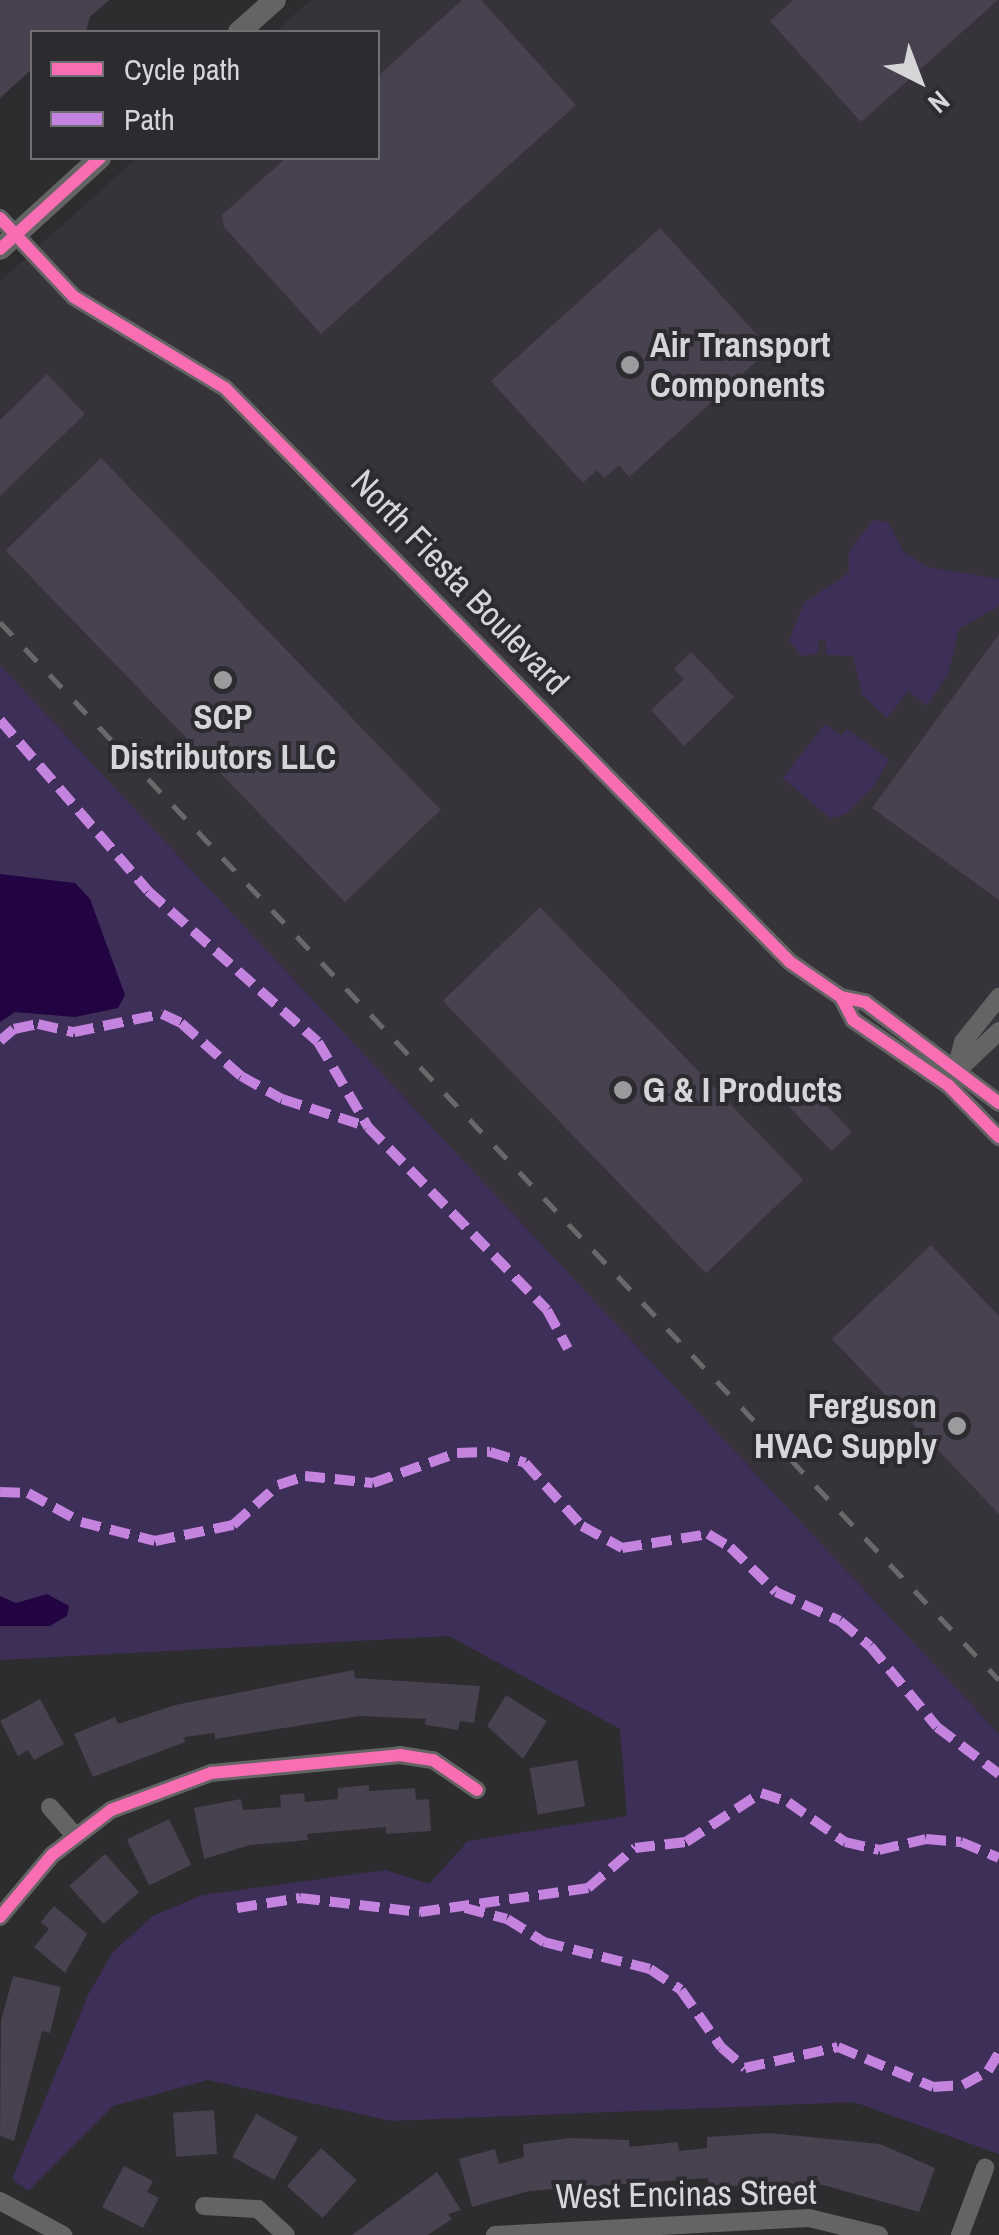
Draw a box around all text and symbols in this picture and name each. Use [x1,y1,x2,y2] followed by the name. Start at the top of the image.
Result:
[30,30,380,160] legend
[869,30,969,130] north arrow
[124,49,240,89] text: Cycle path
[920,83,958,122] text: N
[124,99,175,139] text: Path
[650,324,830,406] place label: Air Transport Components
[619,354,641,376] marker: Air Transport Components
[342,461,578,703] street label: North Fiesta Boulevard
[212,669,234,691] marker: SCP Distributors LLC
[110,696,336,778] place label: SCP Distributors LLC
[643,1069,842,1111] place label: G & I Products
[612,1079,634,1101] marker: G & I Products
[754,1385,937,1467] place label: Ferguson HVAC Supply
[946,1415,968,1437] marker: Ferguson HVAC Supply
[555,2171,817,2217] street label: West Encinas Street

